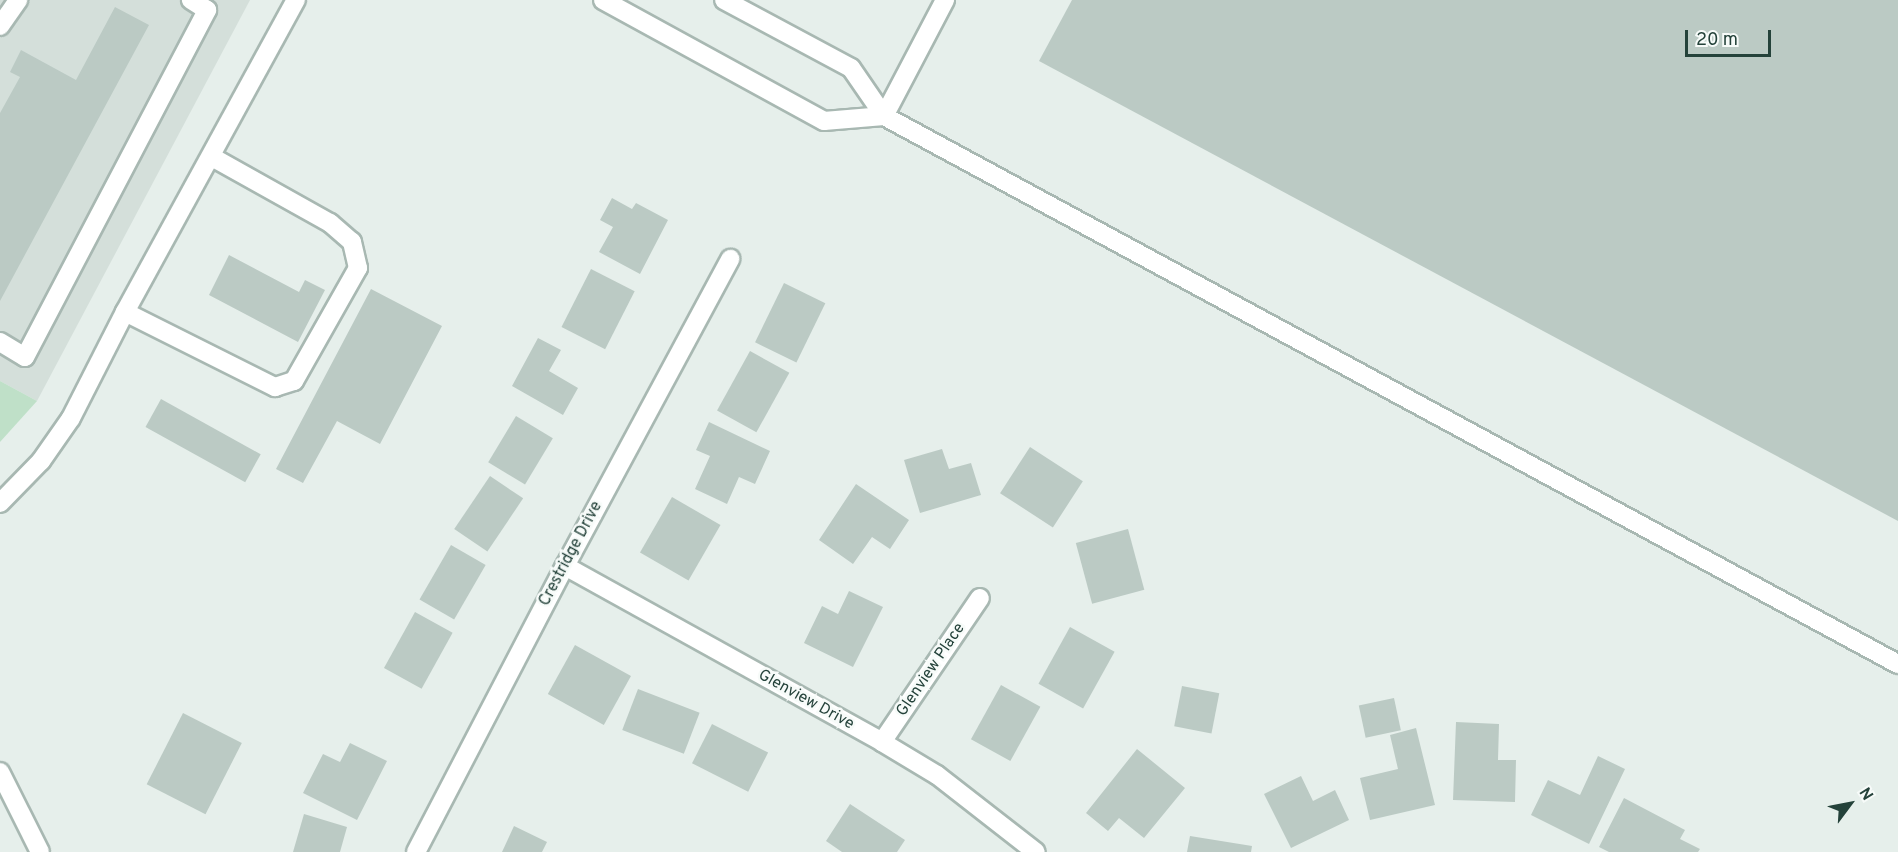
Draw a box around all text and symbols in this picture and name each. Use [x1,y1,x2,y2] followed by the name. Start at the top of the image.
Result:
[1688,18,1774,56] scale bar
[1696,29,1738,52] text: 20 m
[535,498,607,610] street label: Crestridge Drive
[893,620,969,720] street label: Glenview Place
[755,666,857,734] street label: Glenview Drive
[1820,774,1880,834] north arrow
[1854,784,1877,805] text: N

